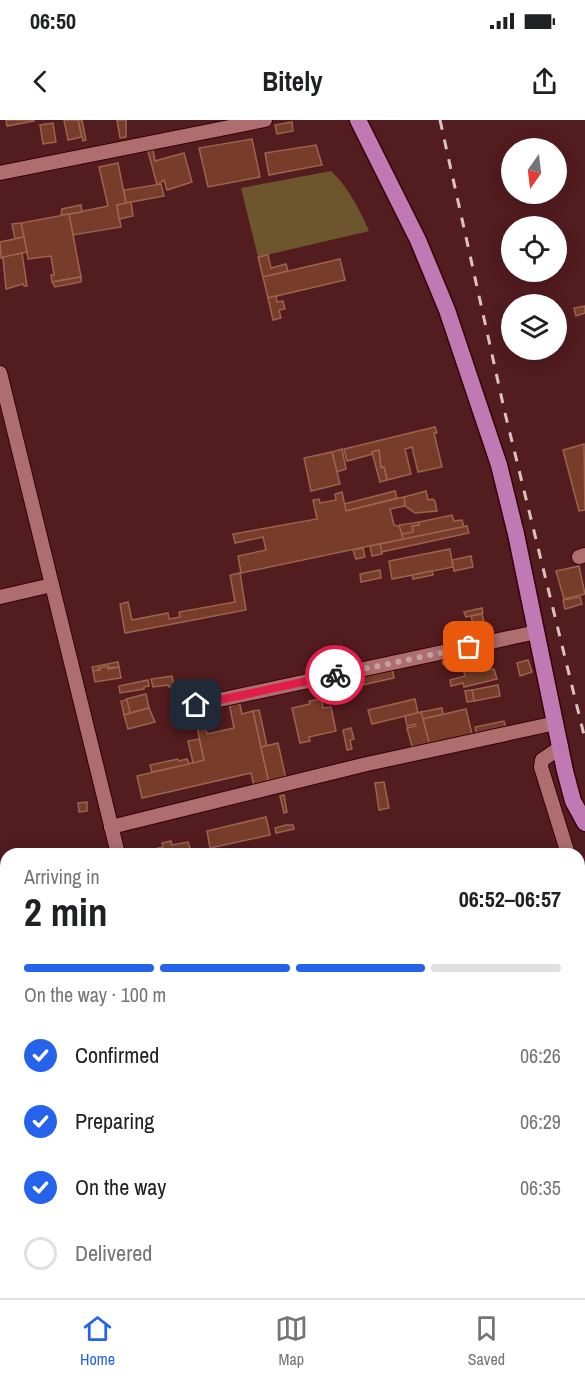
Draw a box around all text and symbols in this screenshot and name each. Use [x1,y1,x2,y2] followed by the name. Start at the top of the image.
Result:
[30,6,76,36] text: 06:50
[262,63,323,99] text: Bitely
[24,65,57,98] icon: back
[528,65,561,98] icon: share
[501,138,567,204] north arrow
[501,138,567,360] map controls
[501,216,567,282] button: locate
[501,294,567,360] button: layers
[443,621,494,672] pin
[452,630,485,663] icon: bag
[305,645,365,705] courier
[319,659,352,692] icon: bike
[170,679,221,730] pin
[179,688,212,721] icon: home
[24,863,100,890] text: Arriving in
[459,884,561,914] text: 06:52–06:57
[24,886,108,938] text: 2 min
[24,981,166,1008] text: On the way · 100 m
[24,1039,57,1072] icon: check
[75,1040,159,1070] text: Confirmed
[520,1042,561,1069] text: 06:26
[24,1105,57,1138] icon: check
[75,1106,154,1136] text: Preparing
[520,1108,561,1135] text: 06:29
[24,1171,57,1204] icon: check
[75,1172,166,1202] text: On the way
[520,1174,561,1201] text: 06:35
[75,1238,152,1268] text: Delivered
[80,1312,115,1370] tab: Home
[275,1312,308,1370] tab: Map
[468,1312,505,1370] tab: Saved

